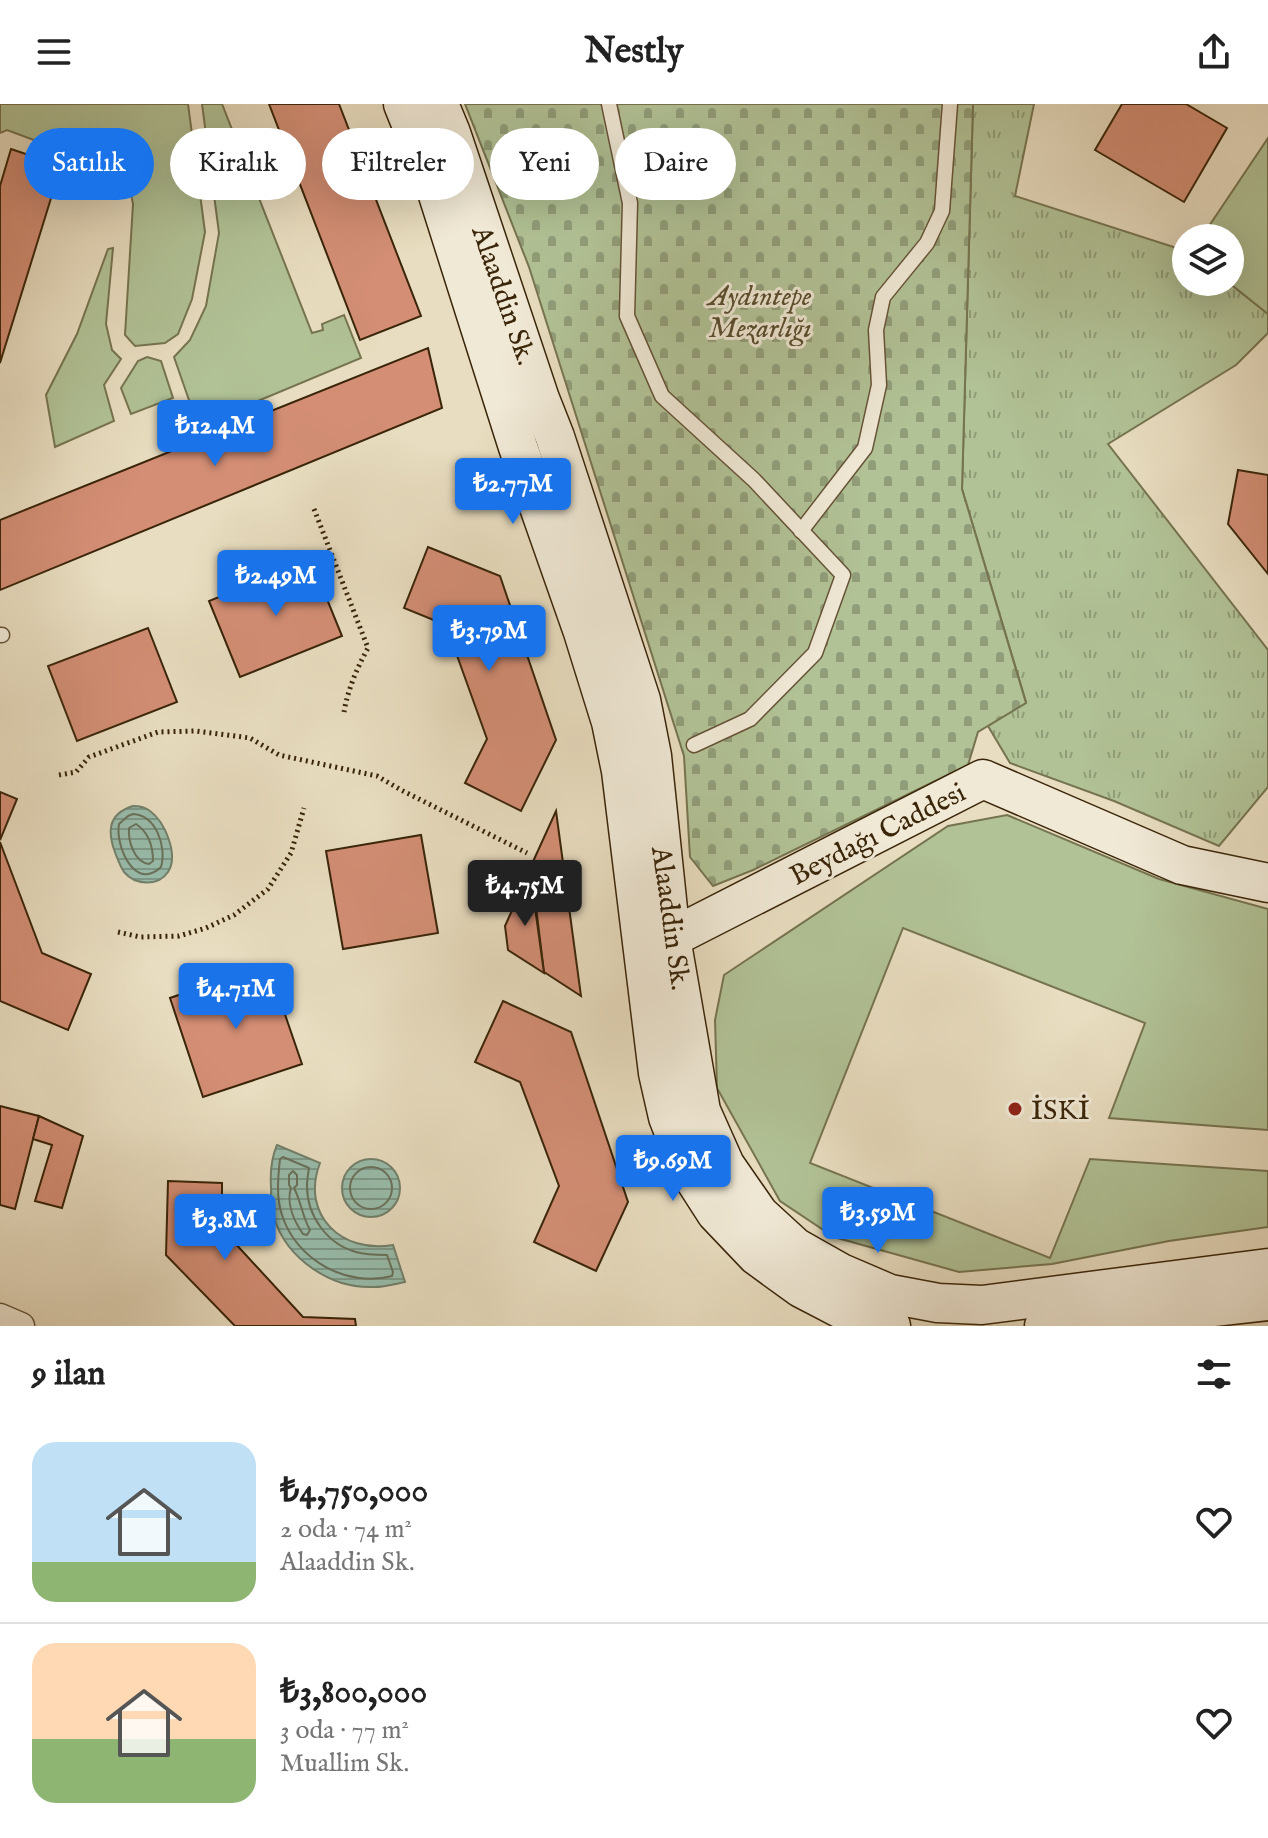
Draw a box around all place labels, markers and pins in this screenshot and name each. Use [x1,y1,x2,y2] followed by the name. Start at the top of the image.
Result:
[150,400,280,468] pin: ₺12.4M
[448,458,578,526] pin: ₺2.77M
[211,550,341,618] pin: ₺2.49M
[424,605,554,673] pin: ₺3.79M
[460,860,590,928] pin: ₺4.75M
[171,963,301,1031] pin: ₺4.71M
[1031,1094,1090,1129] place label: İSKİ
[1006,1100,1024,1118] marker: İSKİ
[608,1135,738,1203] pin: ₺9.69M
[813,1187,943,1255] pin: ₺3.59M
[169,1194,281,1262] pin: ₺3.8M

